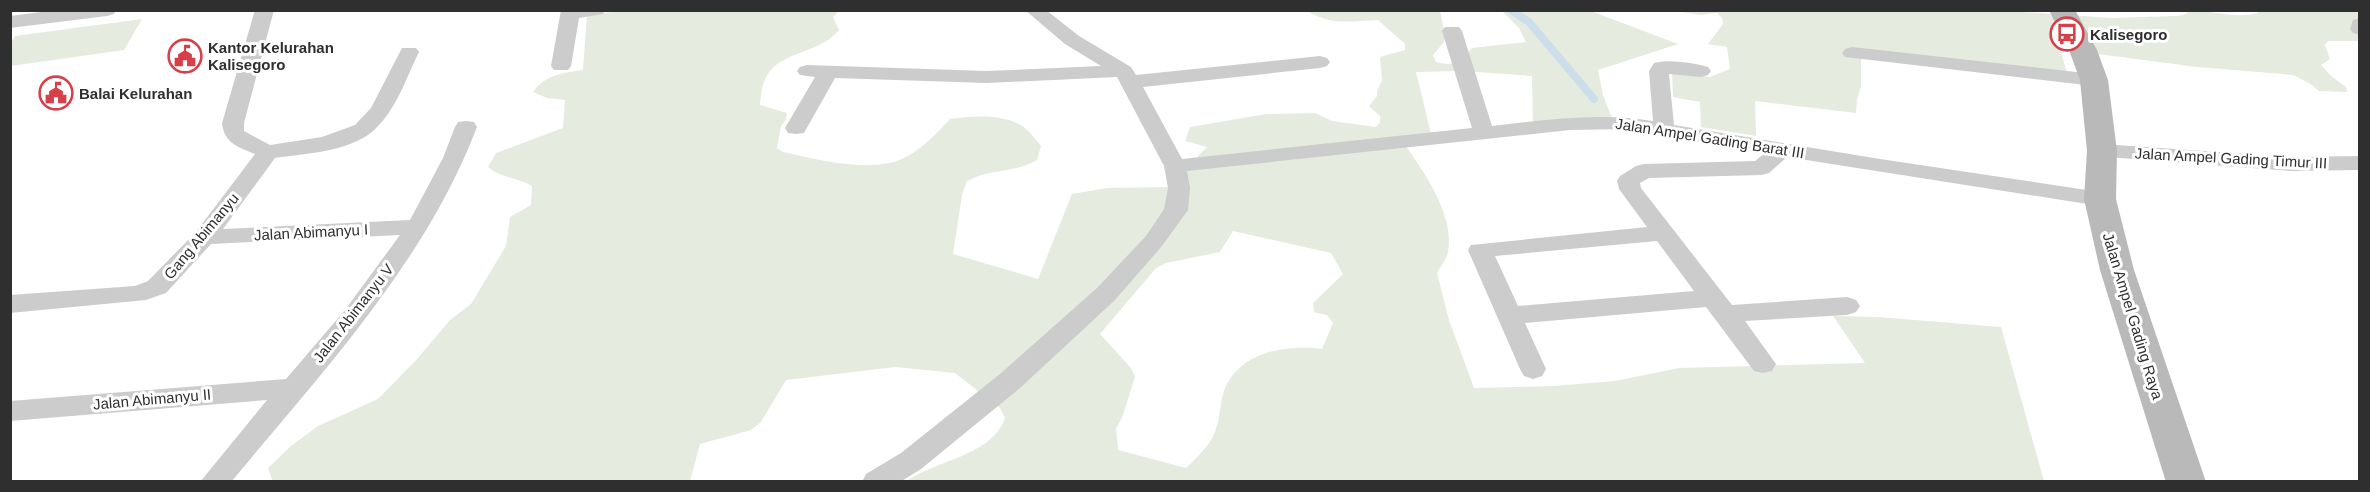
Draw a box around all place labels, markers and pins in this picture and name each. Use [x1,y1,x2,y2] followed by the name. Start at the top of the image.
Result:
[2049,16,2085,52] bus stop icon: Kalisegoro
[2090,26,2168,43] place label: Kalisegoro
[167,38,203,74] public building icon: Kantor Kelurahan Kalisegoro
[208,39,334,73] place label: Kantor Kelurahan Kalisegoro
[38,75,74,111] public building icon: Balai Kelurahan
[79,85,192,102] place label: Balai Kelurahan

